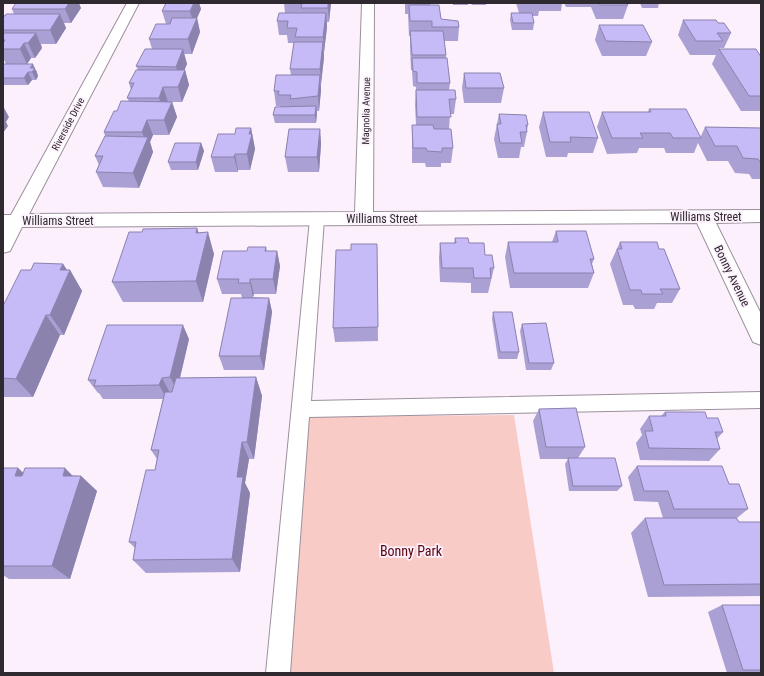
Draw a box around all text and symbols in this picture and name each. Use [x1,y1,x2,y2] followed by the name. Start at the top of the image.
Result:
[360,77,372,145] street label: Magnolia Avenue
[49,95,87,152] street label: Riverside Drive
[670,210,742,224] street label: Williams Street
[346,212,418,226] street label: Williams Street
[22,214,94,228] street label: Williams Street
[711,243,753,309] street label: Bonny Avenue
[380,543,443,559] park label: Bonny Park

